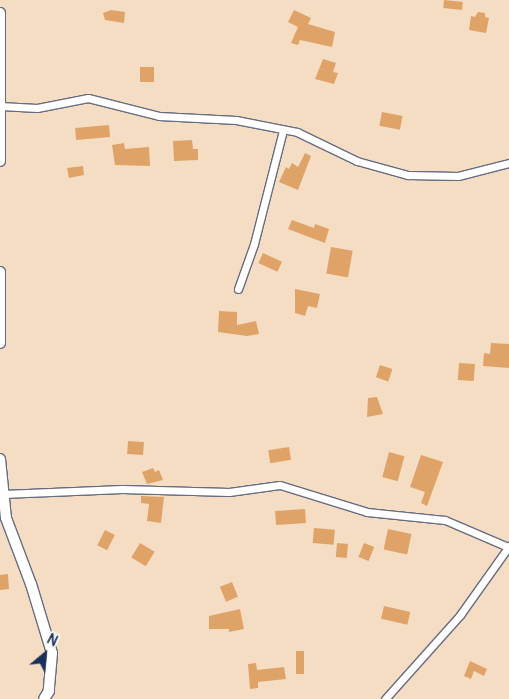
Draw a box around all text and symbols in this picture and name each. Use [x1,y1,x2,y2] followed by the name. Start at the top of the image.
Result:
[20,629,70,679] north arrow
[44,631,60,650] text: N

